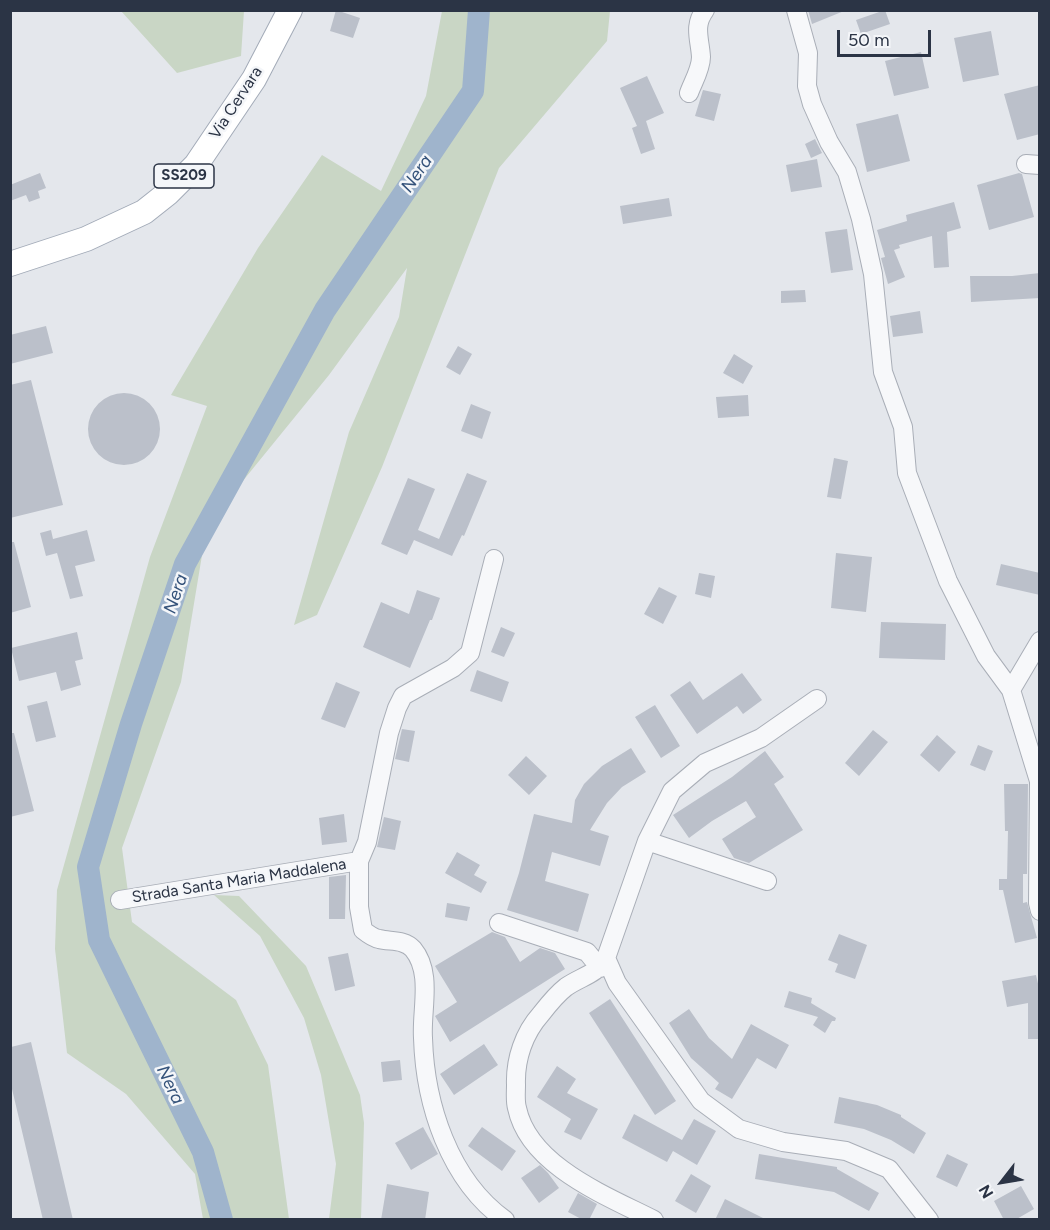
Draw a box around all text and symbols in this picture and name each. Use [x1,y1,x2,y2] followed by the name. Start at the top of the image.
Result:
[840,18,934,56] scale bar
[848,29,890,51] text: 50 m
[205,63,267,143] street label: Via Cervara
[397,151,437,197] water label: Nera
[154,164,214,188] road number: SS209
[159,571,193,617] water label: Nera
[130,855,348,907] street label: Strada Santa Maria Maddalena
[151,1062,189,1108] water label: Nera
[972,1152,1032,1212] north arrow
[975,1181,997,1202] text: N

